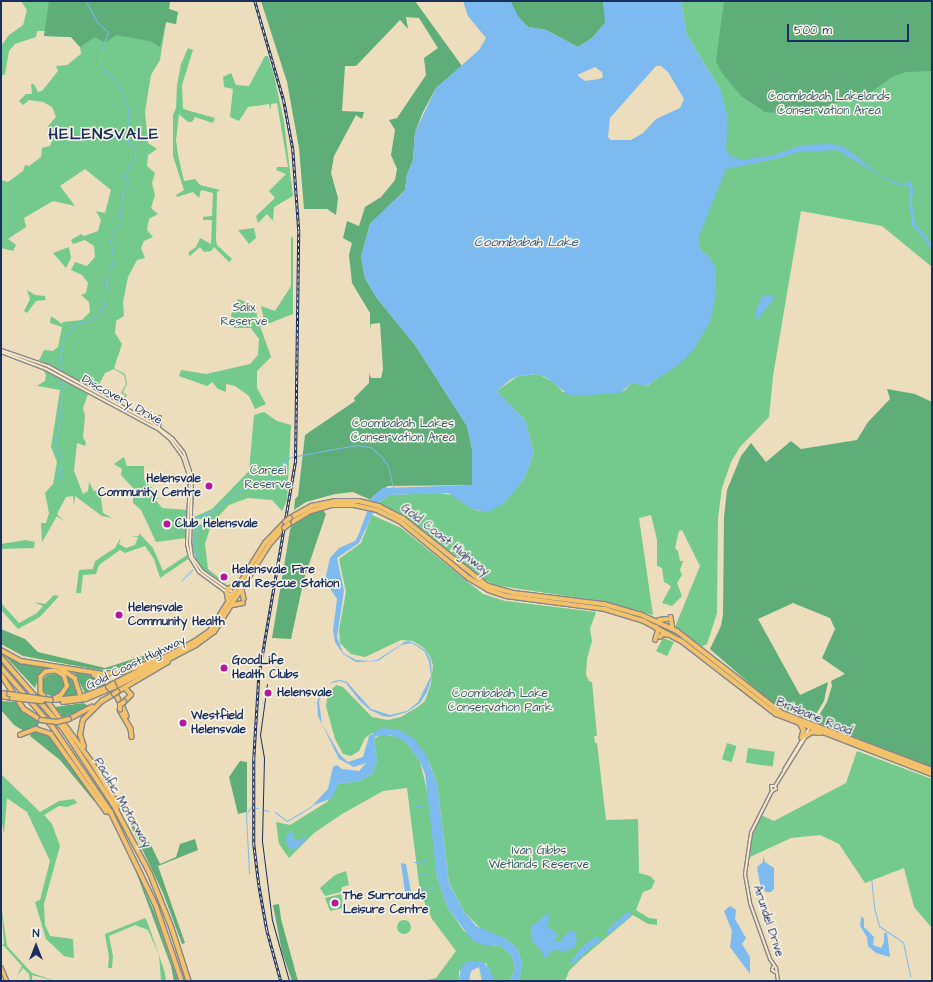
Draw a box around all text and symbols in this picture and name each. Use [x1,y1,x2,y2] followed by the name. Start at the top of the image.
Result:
[789,16,911,42] scale bar
[794,22,832,39] text: 500 m
[768,90,890,118] park label: Coombabah Lakelands Conservation Area
[49,124,159,144] district label: HELENSVALE
[474,234,578,250] water label: Coombabah Lake
[221,301,267,329] park label: Salix Reserve
[79,372,165,428] street label: Discovery Drive
[351,417,455,445] park label: Coombabah Lakes Conservation Area
[245,464,291,492] park label: Careel Reserve
[98,472,201,500] place label: Helensvale Community Centre
[204,481,214,491] marker: Helensvale Community Centre
[398,501,492,579] street label: Gold Coast Highway
[175,517,258,531] place label: Club Helensvale
[162,519,172,529] marker: Club Helensvale
[232,563,339,591] place label: Helensvale Fire and Rescue Station
[219,572,229,582] marker: Helensvale Fire and Rescue Station
[128,601,225,629] place label: Helensvale Community Health
[113,609,125,621] marker: Helensvale Community Health
[84,633,188,693] street label: Gold Coast Highway
[232,654,299,682] place label: GoodLife Health Clubs
[219,663,229,673] marker: GoodLife Health Clubs
[277,686,332,700] place label: Helensvale
[262,687,274,699] marker: Helensvale
[448,687,552,715] park label: Coombabah Lake Conservation Park
[774,695,854,739] street label: Brisbane Road
[191,709,246,737] place label: Westfield Helensvale
[178,718,188,728] marker: Westfield Helensvale
[90,755,154,851] street label: Pacific Motorway
[489,844,589,872] park label: Ivan Gibbs Wetlands Reserve
[750,883,786,959] street label: Arundel Drive
[343,889,429,917] place label: The Surrounds Leisure Centre
[330,898,340,908] marker: The Surrounds Leisure Centre
[16,926,56,966] north arrow
[33,926,39,941] text: N

